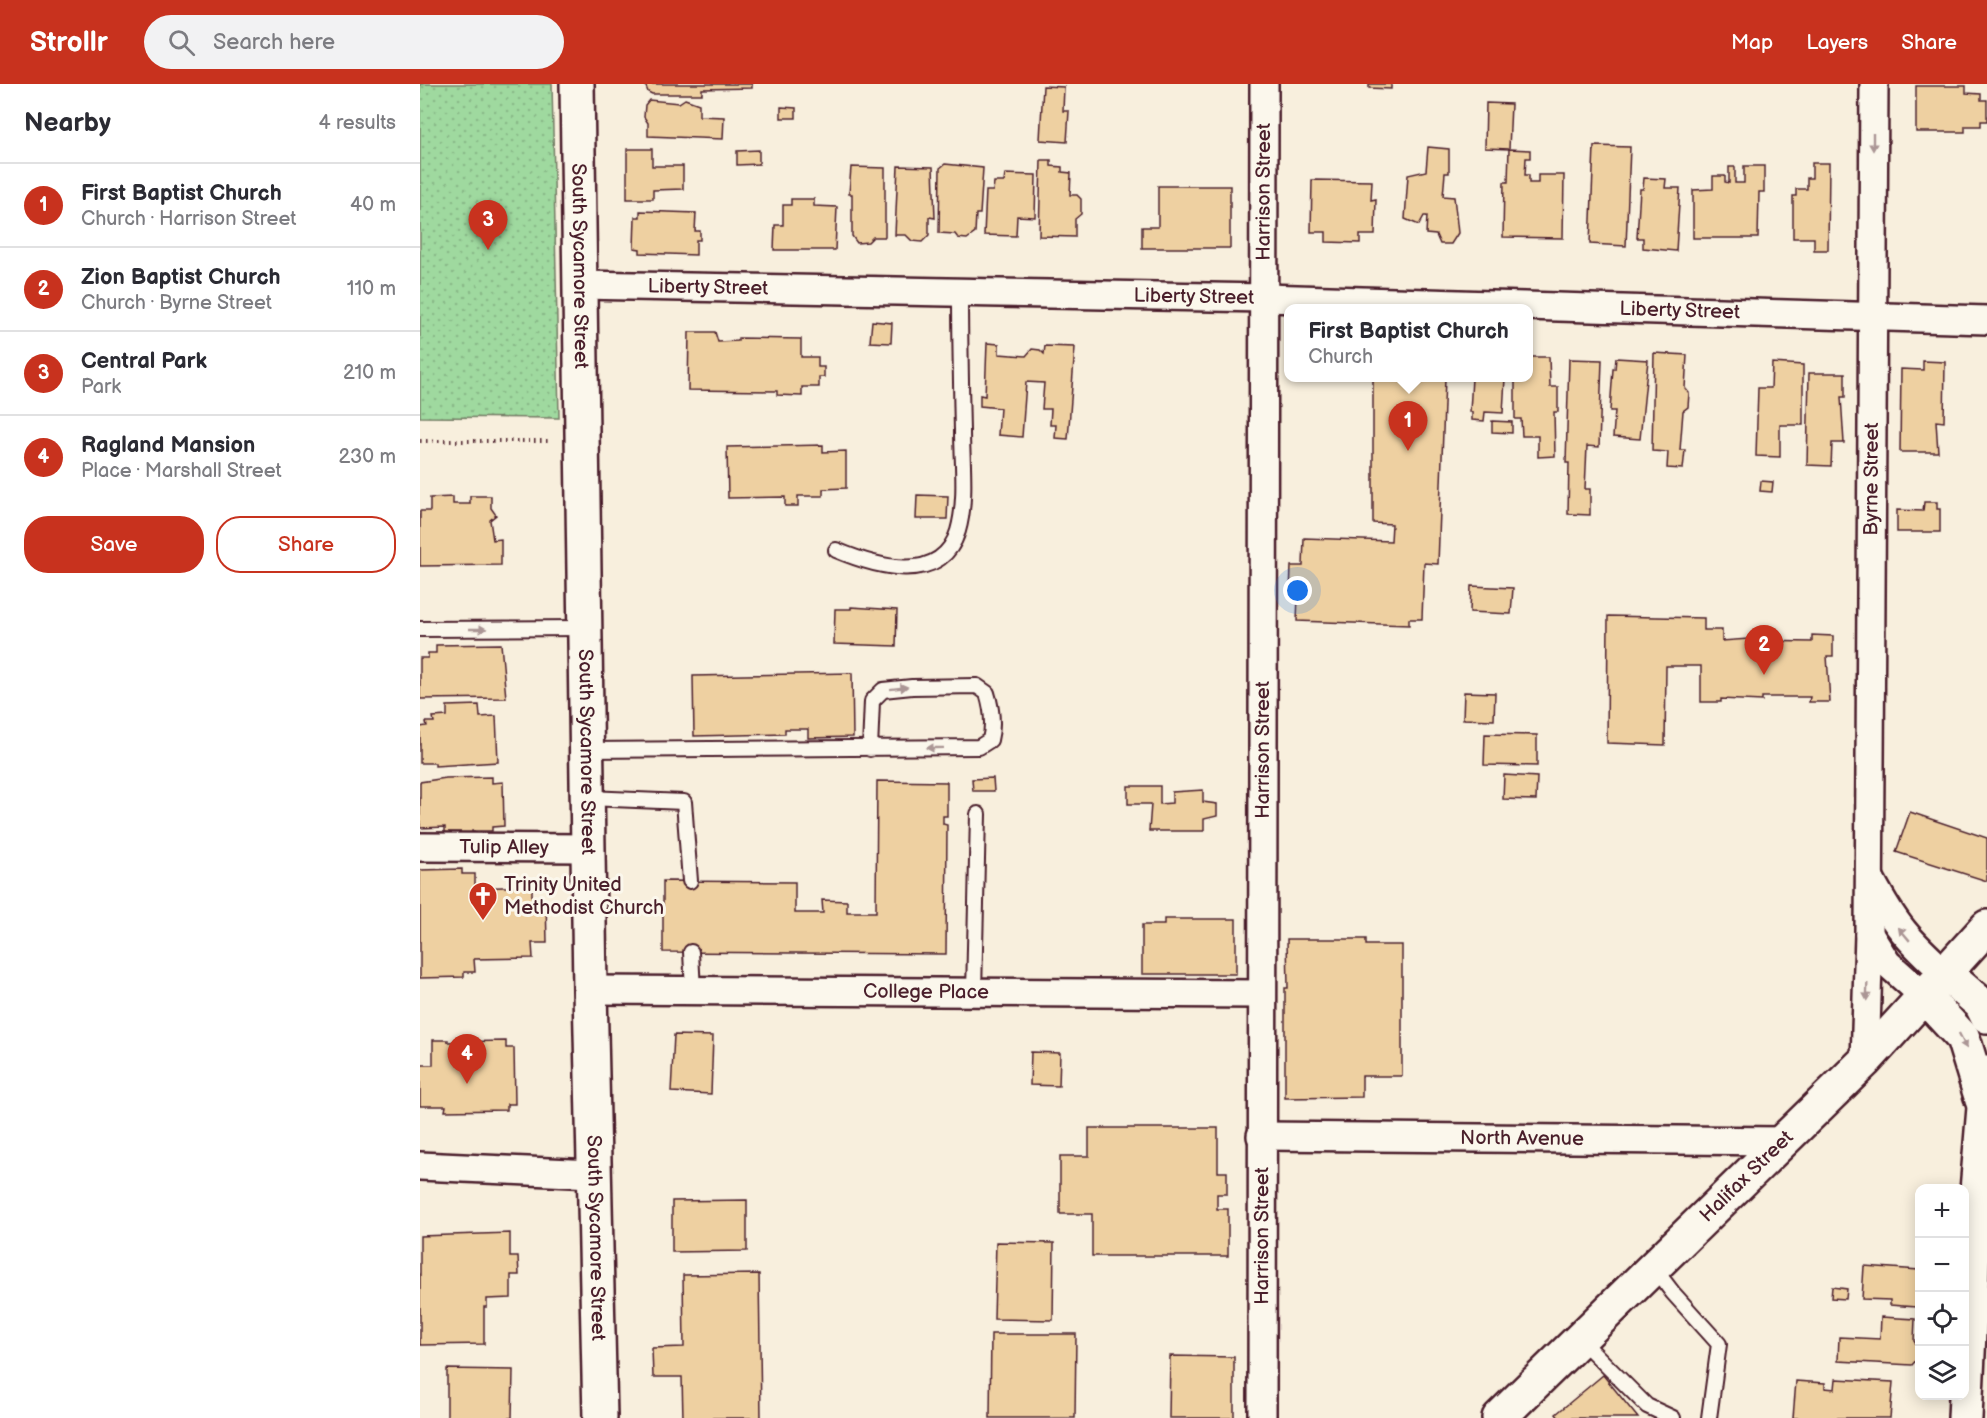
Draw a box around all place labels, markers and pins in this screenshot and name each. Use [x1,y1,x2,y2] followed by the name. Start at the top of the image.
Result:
[468,200,508,250] pin: 3
[1388,402,1428,451] pin: 1
[1744,626,1784,675] pin: 2
[504,873,664,920] place label: Trinity United Methodist Church
[467,880,499,922] church icon: Trinity United Methodist Church
[448,1034,486,1084] pin: 4

